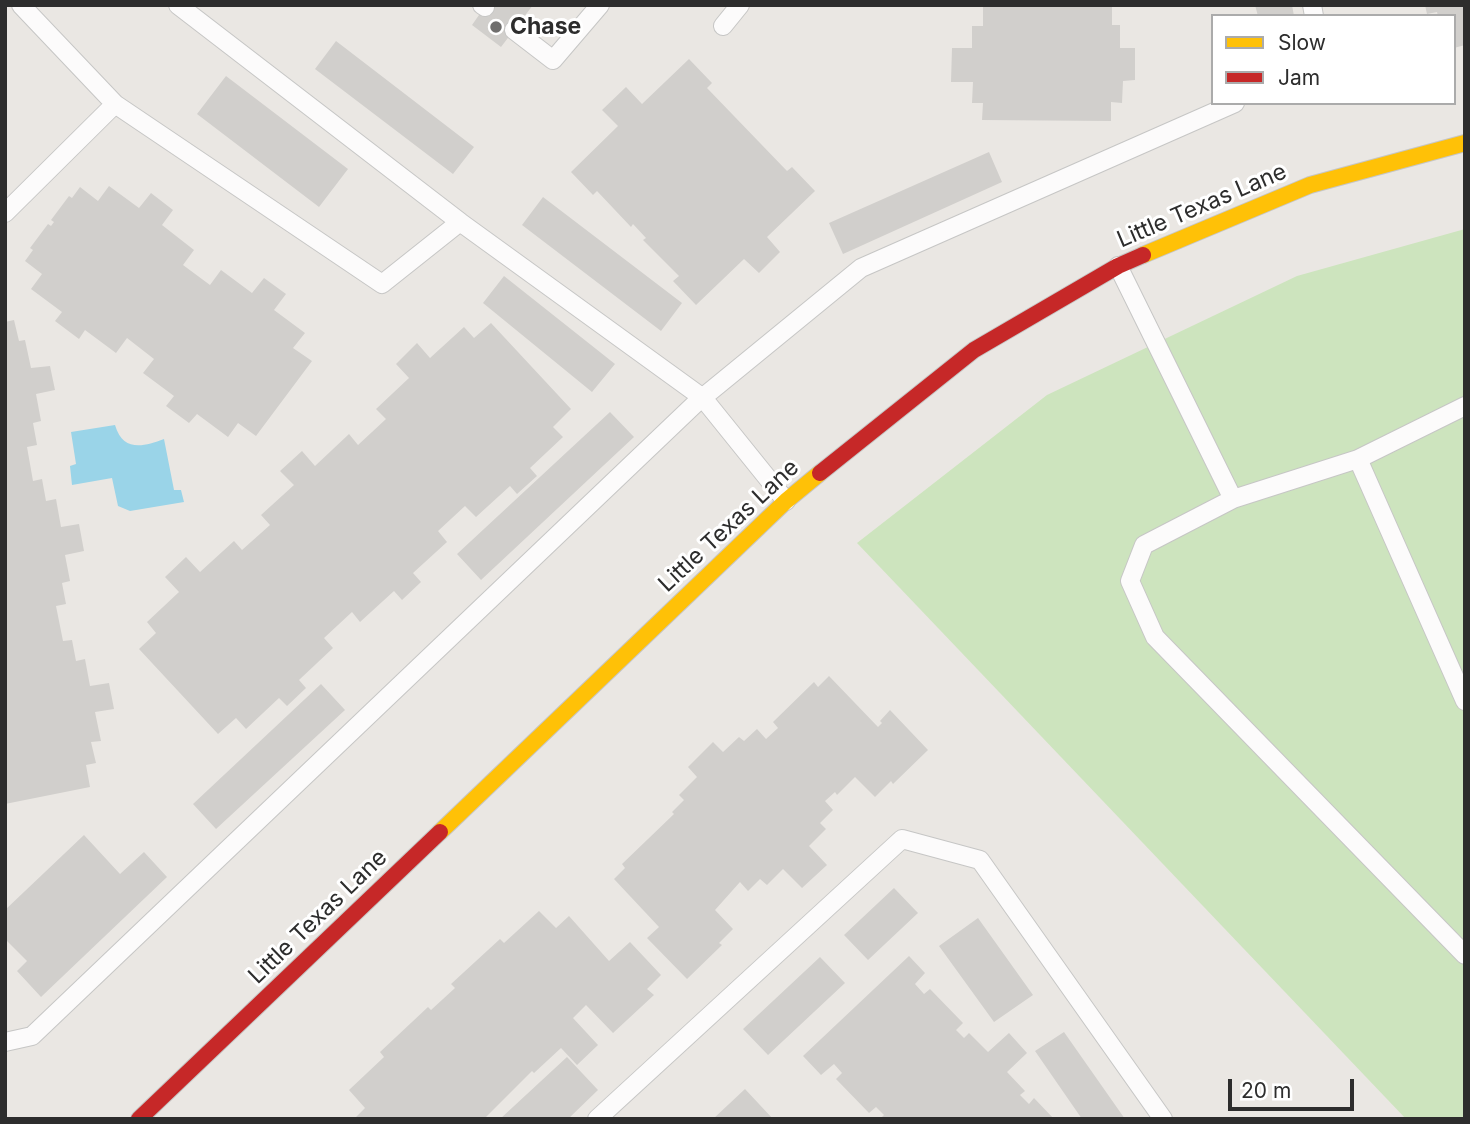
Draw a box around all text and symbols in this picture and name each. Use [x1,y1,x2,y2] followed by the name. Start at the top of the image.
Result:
[510,13,581,41] place label: Chase
[1211,14,1456,105] legend
[488,19,504,35] marker: Chase
[1278,30,1326,55] text: Slow
[1278,65,1320,90] text: Jam
[1113,158,1291,254] street label: Little Texas Lane
[653,454,805,598] street label: Little Texas Lane
[243,844,393,990] street label: Little Texas Lane
[1232,1064,1358,1108] scale bar
[1241,1078,1291,1103] text: 20 m

